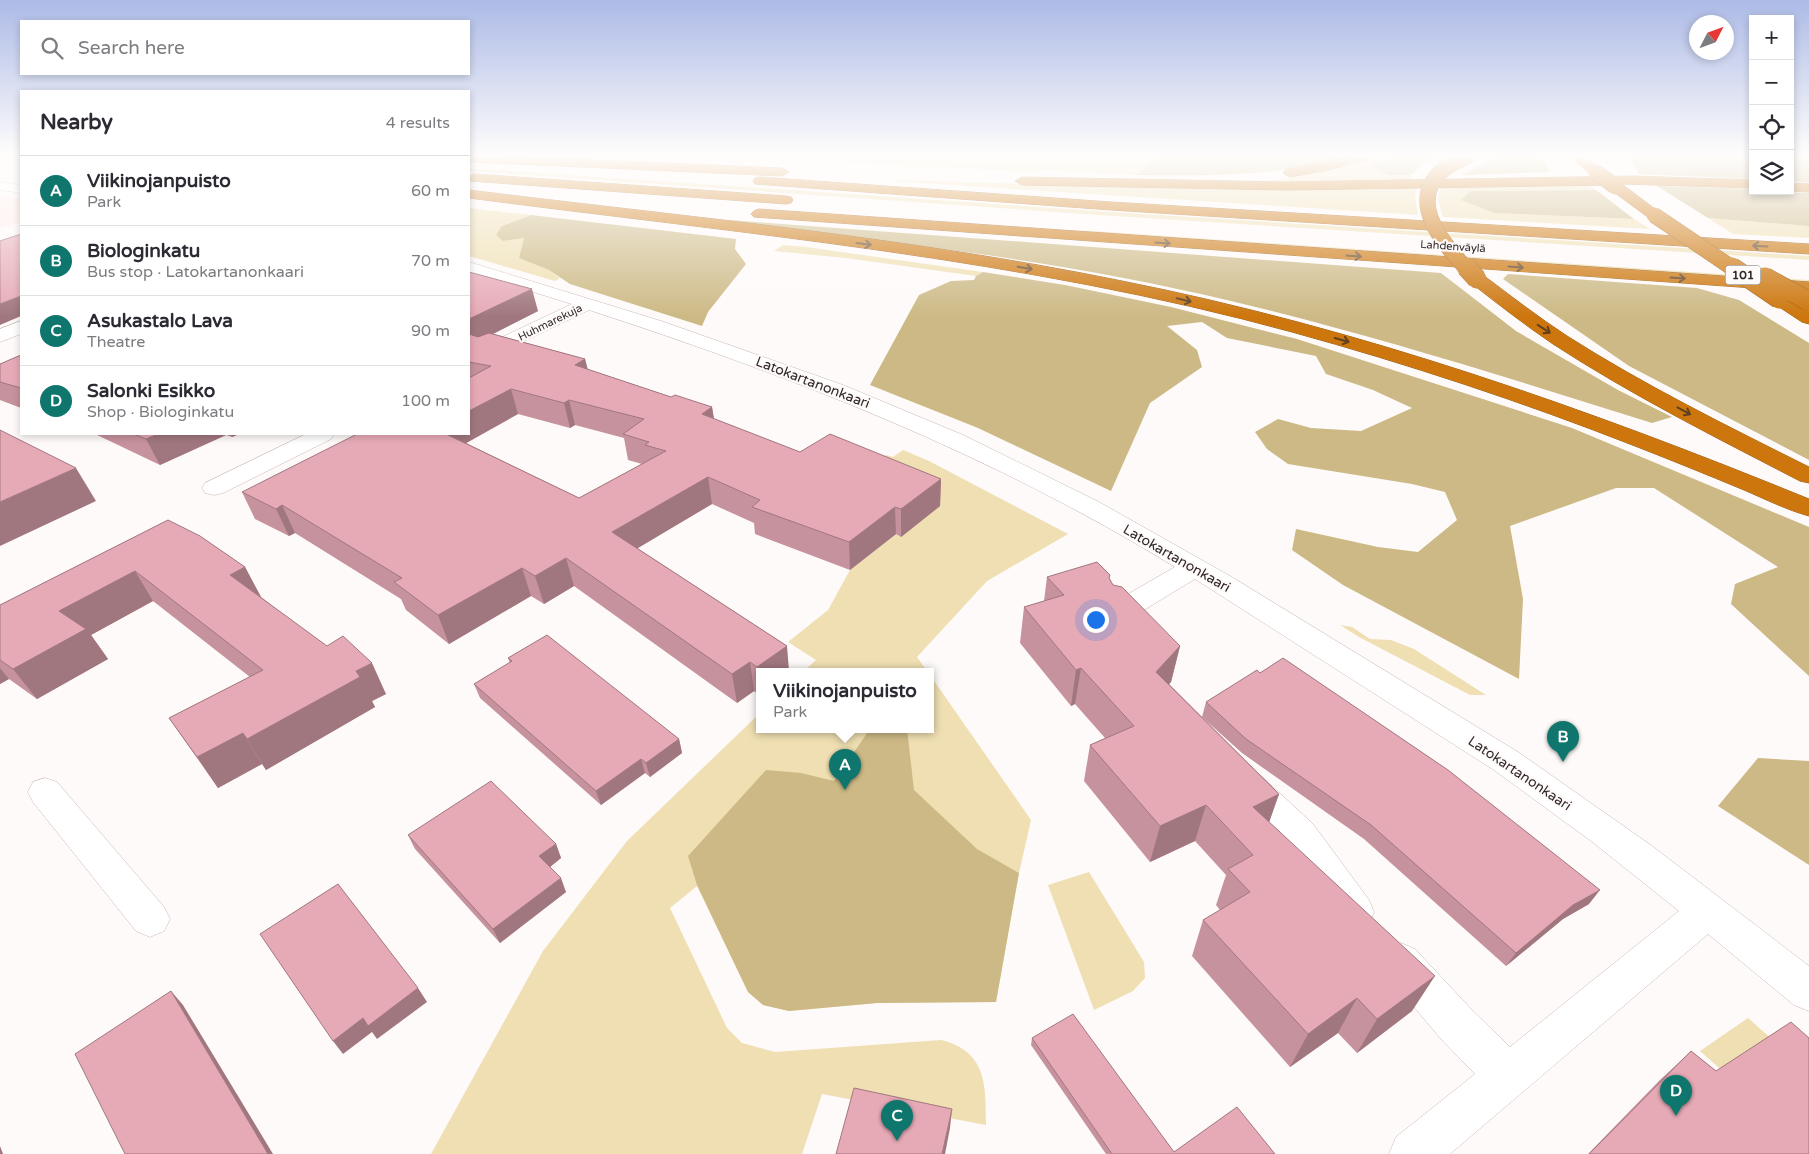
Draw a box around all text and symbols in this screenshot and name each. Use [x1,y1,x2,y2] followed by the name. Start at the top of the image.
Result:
[1689,15,1734,60] north arrow
[1749,15,1794,195] map controls
[1749,15,1794,60] button: +
[20,20,470,75] search box
[38,34,66,62] icon: search
[78,37,185,59] text: Search here
[1749,60,1794,105] button: −
[1749,105,1794,150] button: locate
[40,110,113,135] text: Nearby
[386,113,450,133] text: 4 results
[1749,150,1794,195] button: layers
[87,170,231,192] text: Viikinojanpuisto
[50,181,62,201] text: A
[411,181,450,201] text: 60 m
[87,192,121,212] text: Park
[1155,238,1171,247] one-way arrow
[1420,238,1486,255] street label: Lahdenväylä
[87,240,200,262] text: Biologinkatu
[856,240,872,250] one-way arrow
[1753,241,1769,250] one-way arrow
[50,251,62,271] text: B
[411,251,450,271] text: 70 m
[1346,252,1362,261] one-way arrow
[87,262,304,282] text: Bus stop · Latokartanonkaari
[1508,263,1524,272] one-way arrow
[1017,264,1033,274] one-way arrow
[1726,266,1760,284] road number: 101
[1670,274,1686,283] one-way arrow
[1176,296,1192,305] one-way arrow
[516,301,584,344] street label: Huhmarekuja
[87,310,233,332] text: Asukastalo Lava
[50,321,62,341] text: C
[411,321,450,341] text: 90 m
[1537,324,1551,334] one-way arrow
[87,332,145,352] text: Theatre
[1333,336,1349,346] one-way arrow
[753,353,872,412] street label: Latokartanonkaari
[87,380,215,402] text: Salonki Esikko
[50,391,62,411] text: D
[401,391,450,411] text: 100 m
[87,402,234,422] text: Shop · Biologinkatu
[1677,406,1692,416] one-way arrow
[1120,521,1233,596] street label: Latokartanonkaari
[1083,607,1109,633] your location
[756,668,934,733] popup
[773,680,917,702] text: Viikinojanpuisto
[773,702,807,722] text: Park
[1547,721,1579,762] pin: B
[1465,733,1575,814] street label: Latokartanonkaari
[829,749,861,790] pin: A
[1660,1075,1692,1116] pin: D
[881,1100,913,1141] pin: C

